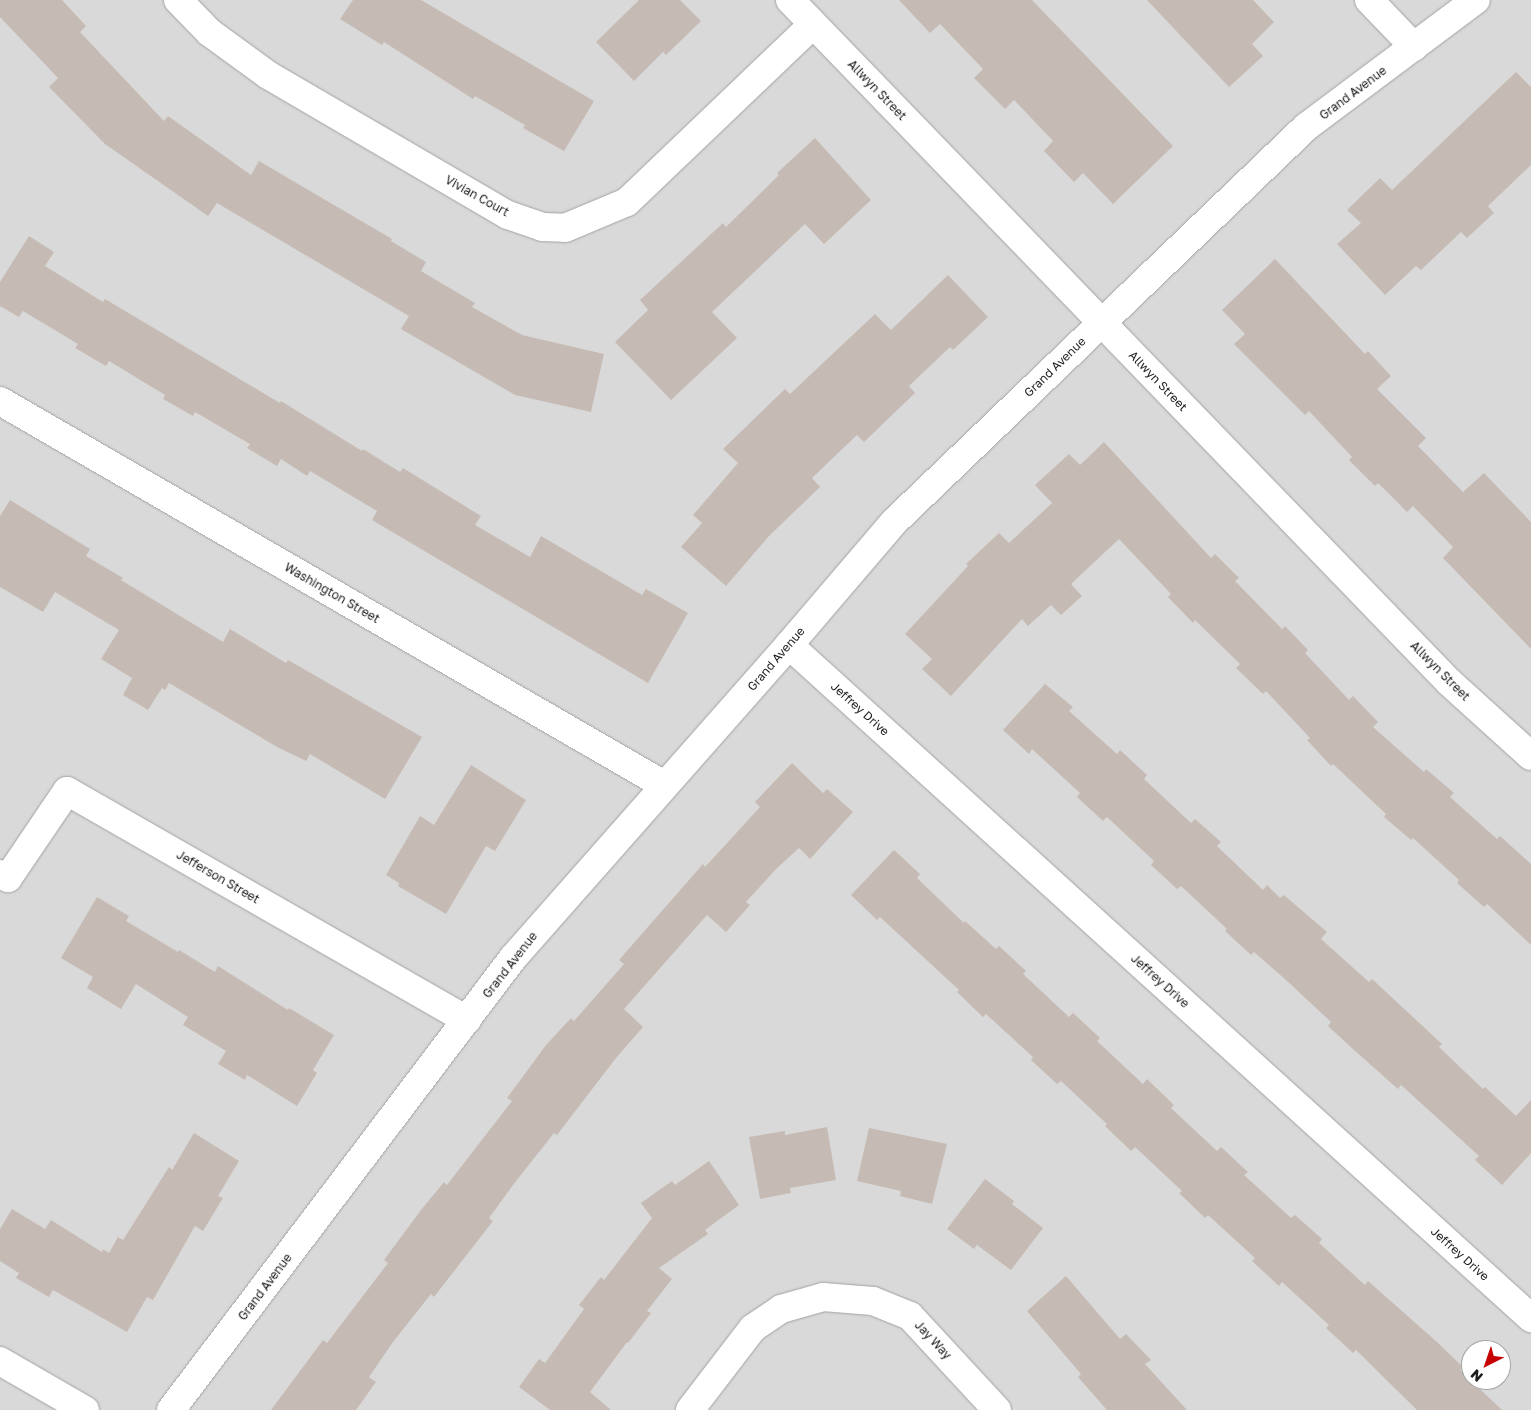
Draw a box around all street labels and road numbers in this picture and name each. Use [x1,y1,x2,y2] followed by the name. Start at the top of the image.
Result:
[845,57,909,123] street label: Allwyn Street
[1317,63,1389,123] street label: Grand Avenue
[443,173,511,219] street label: Vivian Court
[1021,334,1089,400] street label: Grand Avenue
[1126,348,1190,414] street label: Allwyn Street
[282,560,382,626] street label: Washington Street
[744,624,808,694] street label: Grand Avenue
[1407,638,1473,704] street label: Allwyn Street
[828,679,892,739] street label: Jeffrey Drive
[174,847,262,907] street label: Jefferson Street
[480,929,540,1001] street label: Grand Avenue
[1128,951,1192,1011] street label: Jeffrey Drive
[1428,1224,1492,1284] street label: Jeffrey Drive
[235,1251,295,1323] street label: Grand Avenue
[912,1318,954,1362] street label: Jay Way

